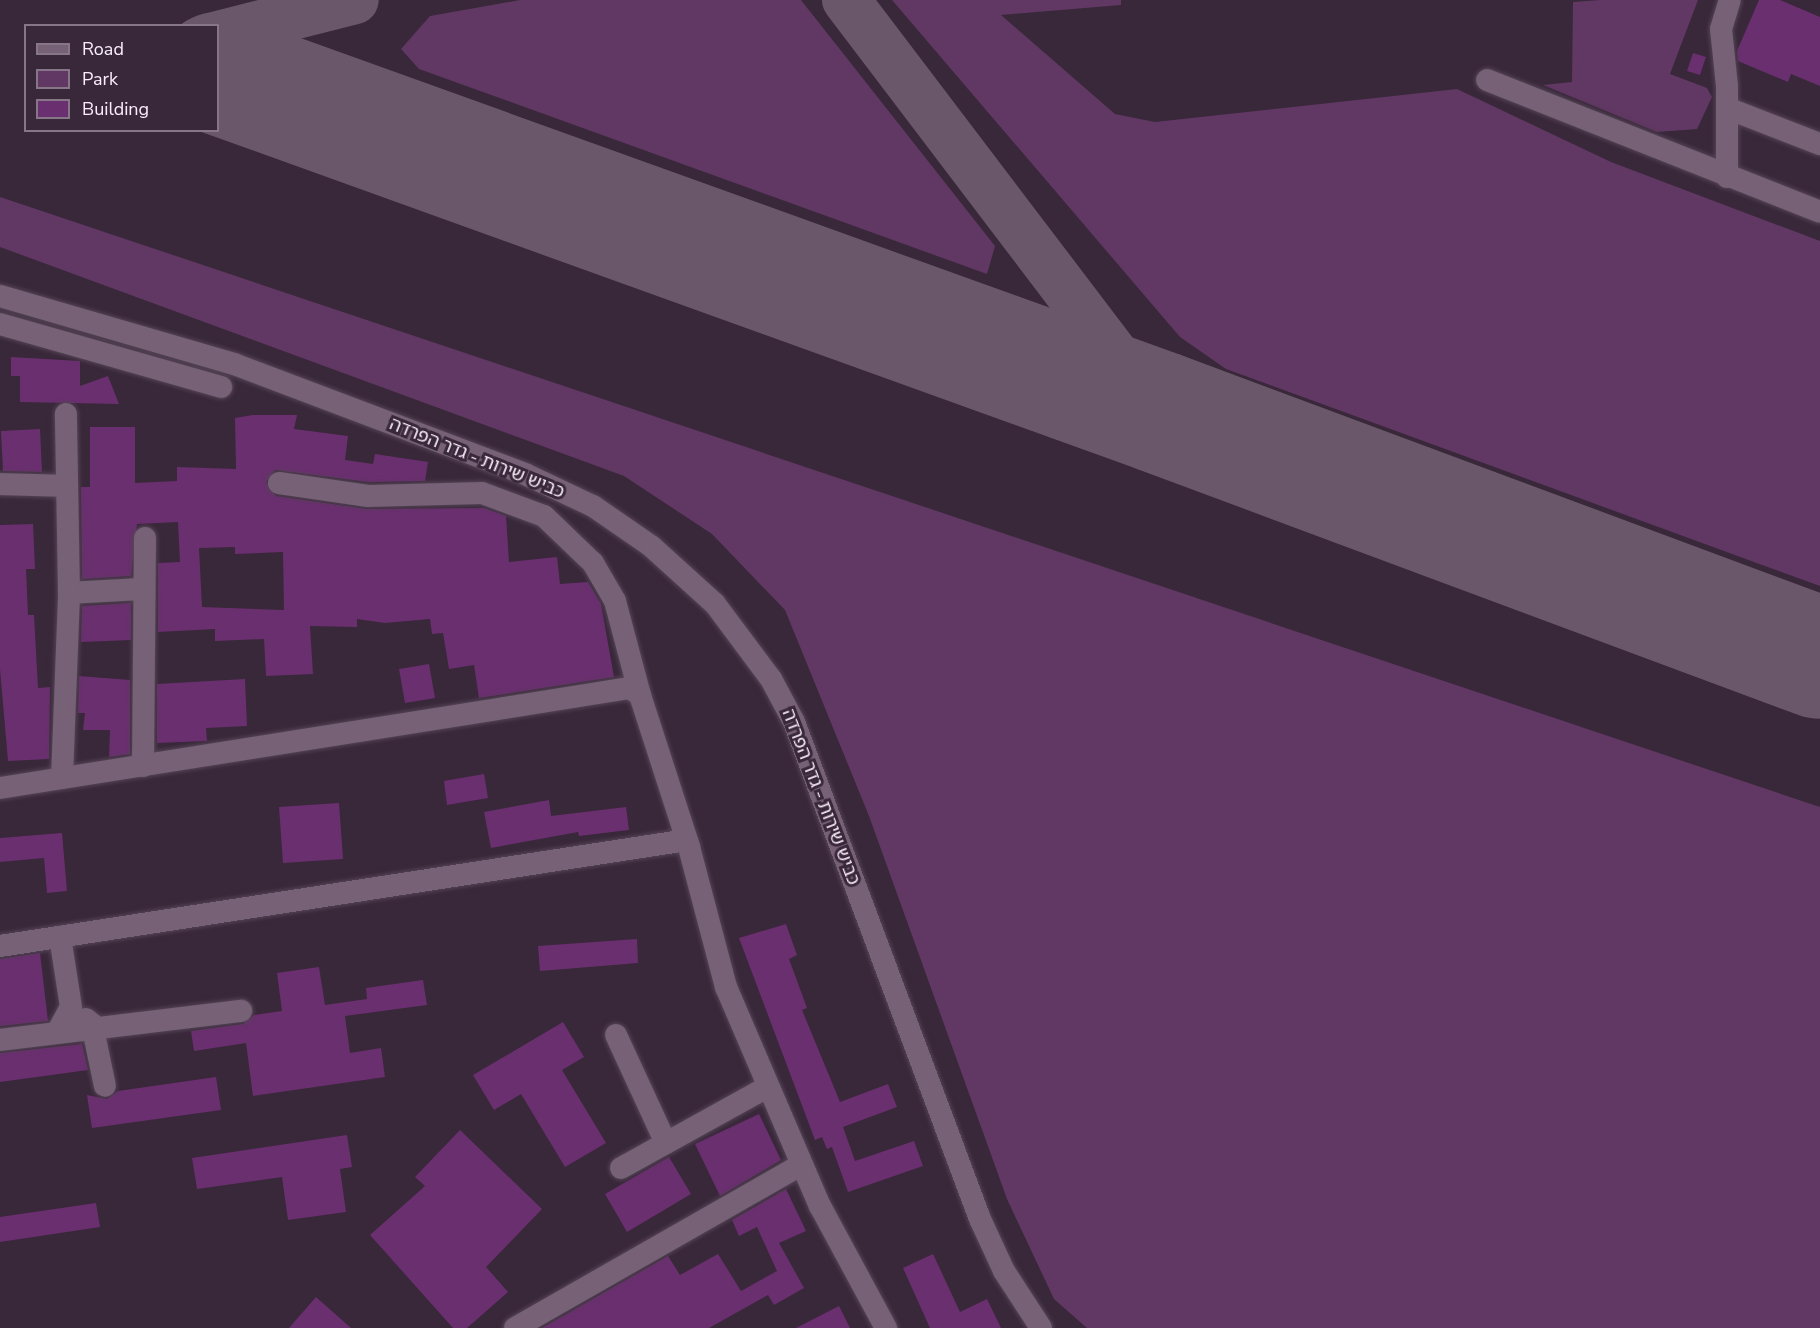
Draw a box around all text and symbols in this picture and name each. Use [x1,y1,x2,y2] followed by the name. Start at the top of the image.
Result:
[24,24,219,132] legend
[82,37,124,61] text: Road
[82,67,118,91] text: Park
[82,97,149,121] text: Building
[386,413,568,503] street label: כביש שירות - גדר הפרדה
[777,706,865,888] street label: כביש שירות - גדר הפרדה

